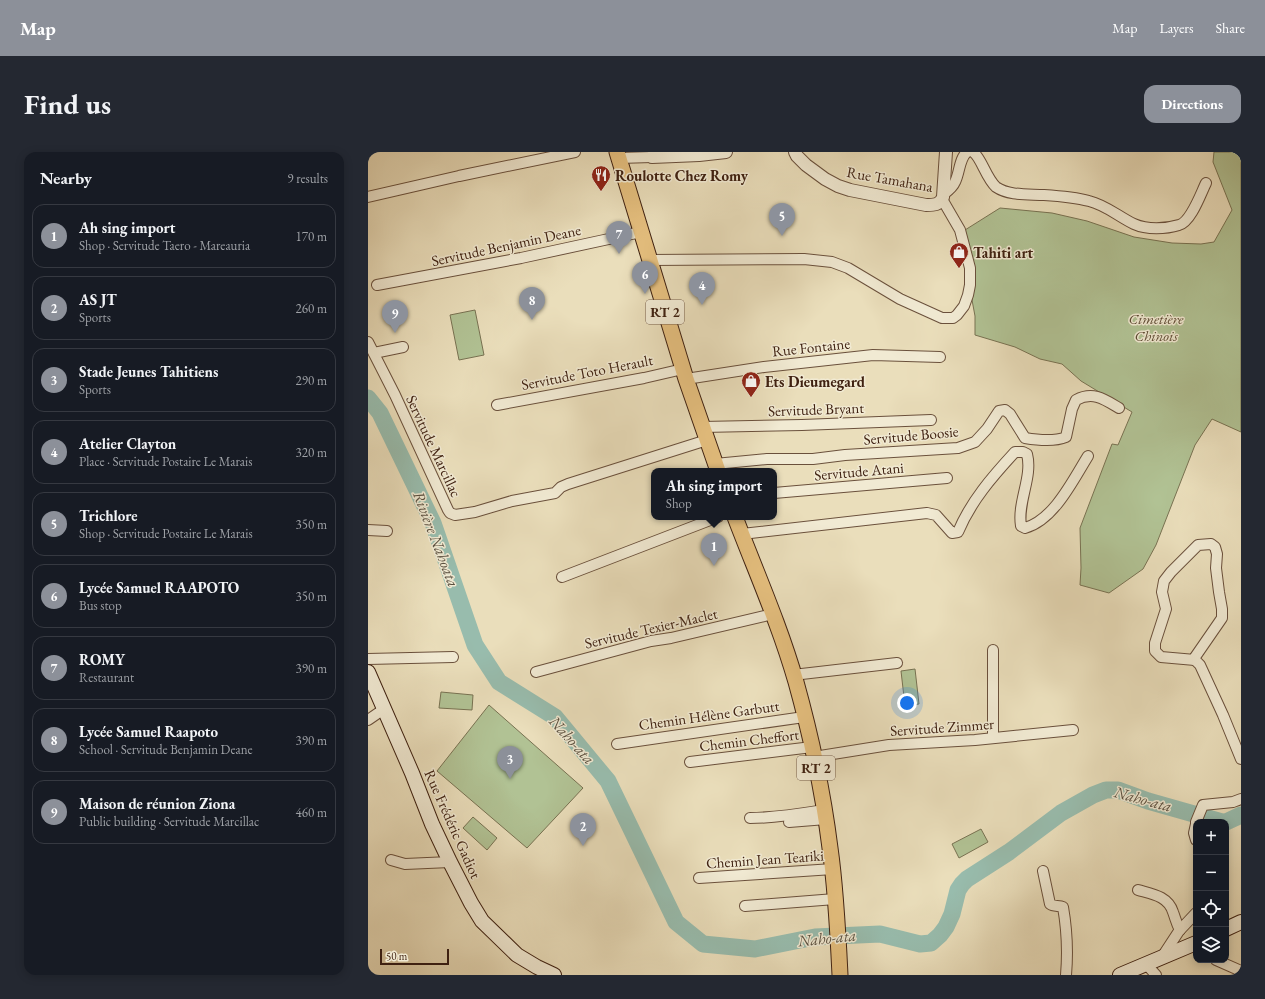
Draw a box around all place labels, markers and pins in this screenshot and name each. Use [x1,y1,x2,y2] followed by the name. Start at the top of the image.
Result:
[590,164,612,192] restaurant icon: Roulotte Chez Romy
[615,166,749,185] place label: Roulotte Chez Romy
[769,203,795,236] pin: 5
[606,221,632,254] pin: 7
[948,241,970,269] shop icon: Tahiti art
[973,243,1034,262] place label: Tahiti art
[632,261,658,294] pin: 6
[689,272,715,305] pin: 4
[519,287,545,320] pin: 8
[382,300,408,333] pin: 9
[740,370,762,398] shop icon: Ets Dieumegard
[765,372,866,391] place label: Ets Dieumegard
[701,533,727,566] pin: 1
[497,746,523,779] pin: 3
[570,813,596,846] pin: 2

